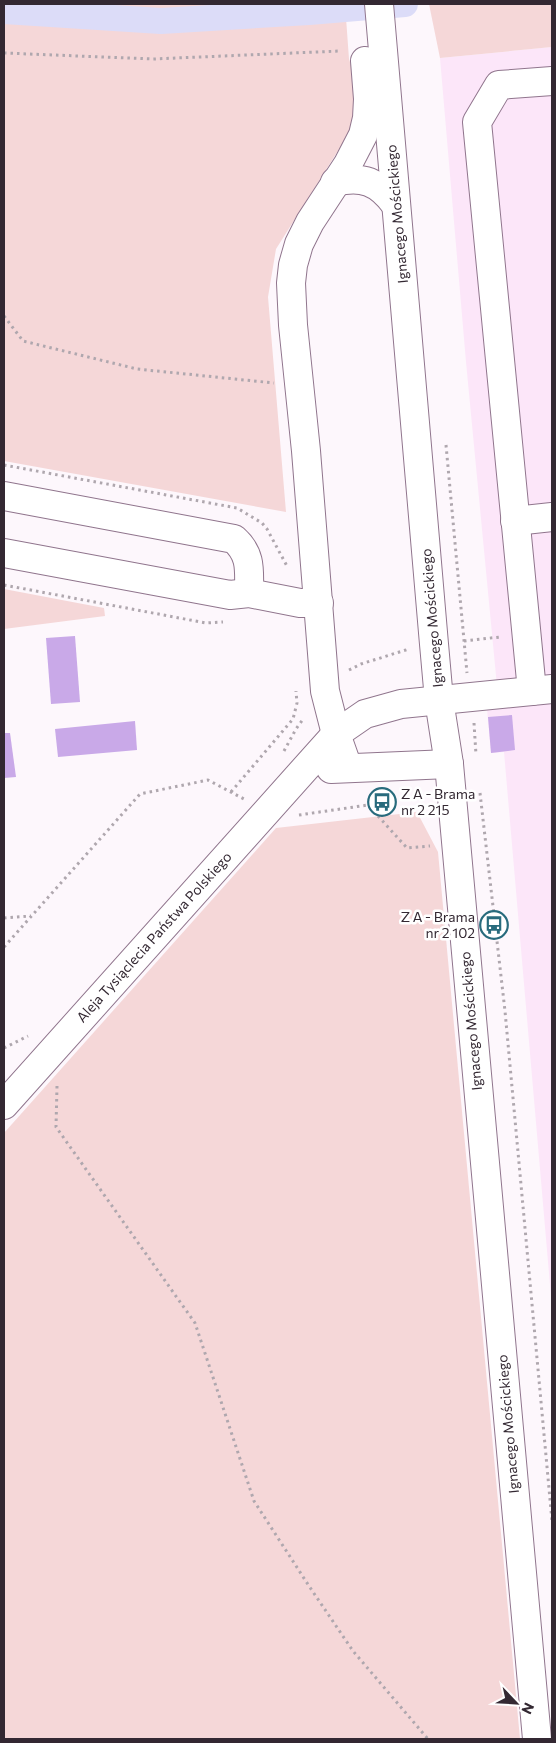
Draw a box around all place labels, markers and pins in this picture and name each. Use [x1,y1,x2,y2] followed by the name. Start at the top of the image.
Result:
[401,785,475,818] place label: Z A - Brama nr 2 215
[367,787,397,817] bus stop icon: Z A - Brama nr 2 215
[401,908,475,941] place label: Z A - Brama nr 2 102
[479,910,509,940] bus stop icon: Z A - Brama nr 2 102

